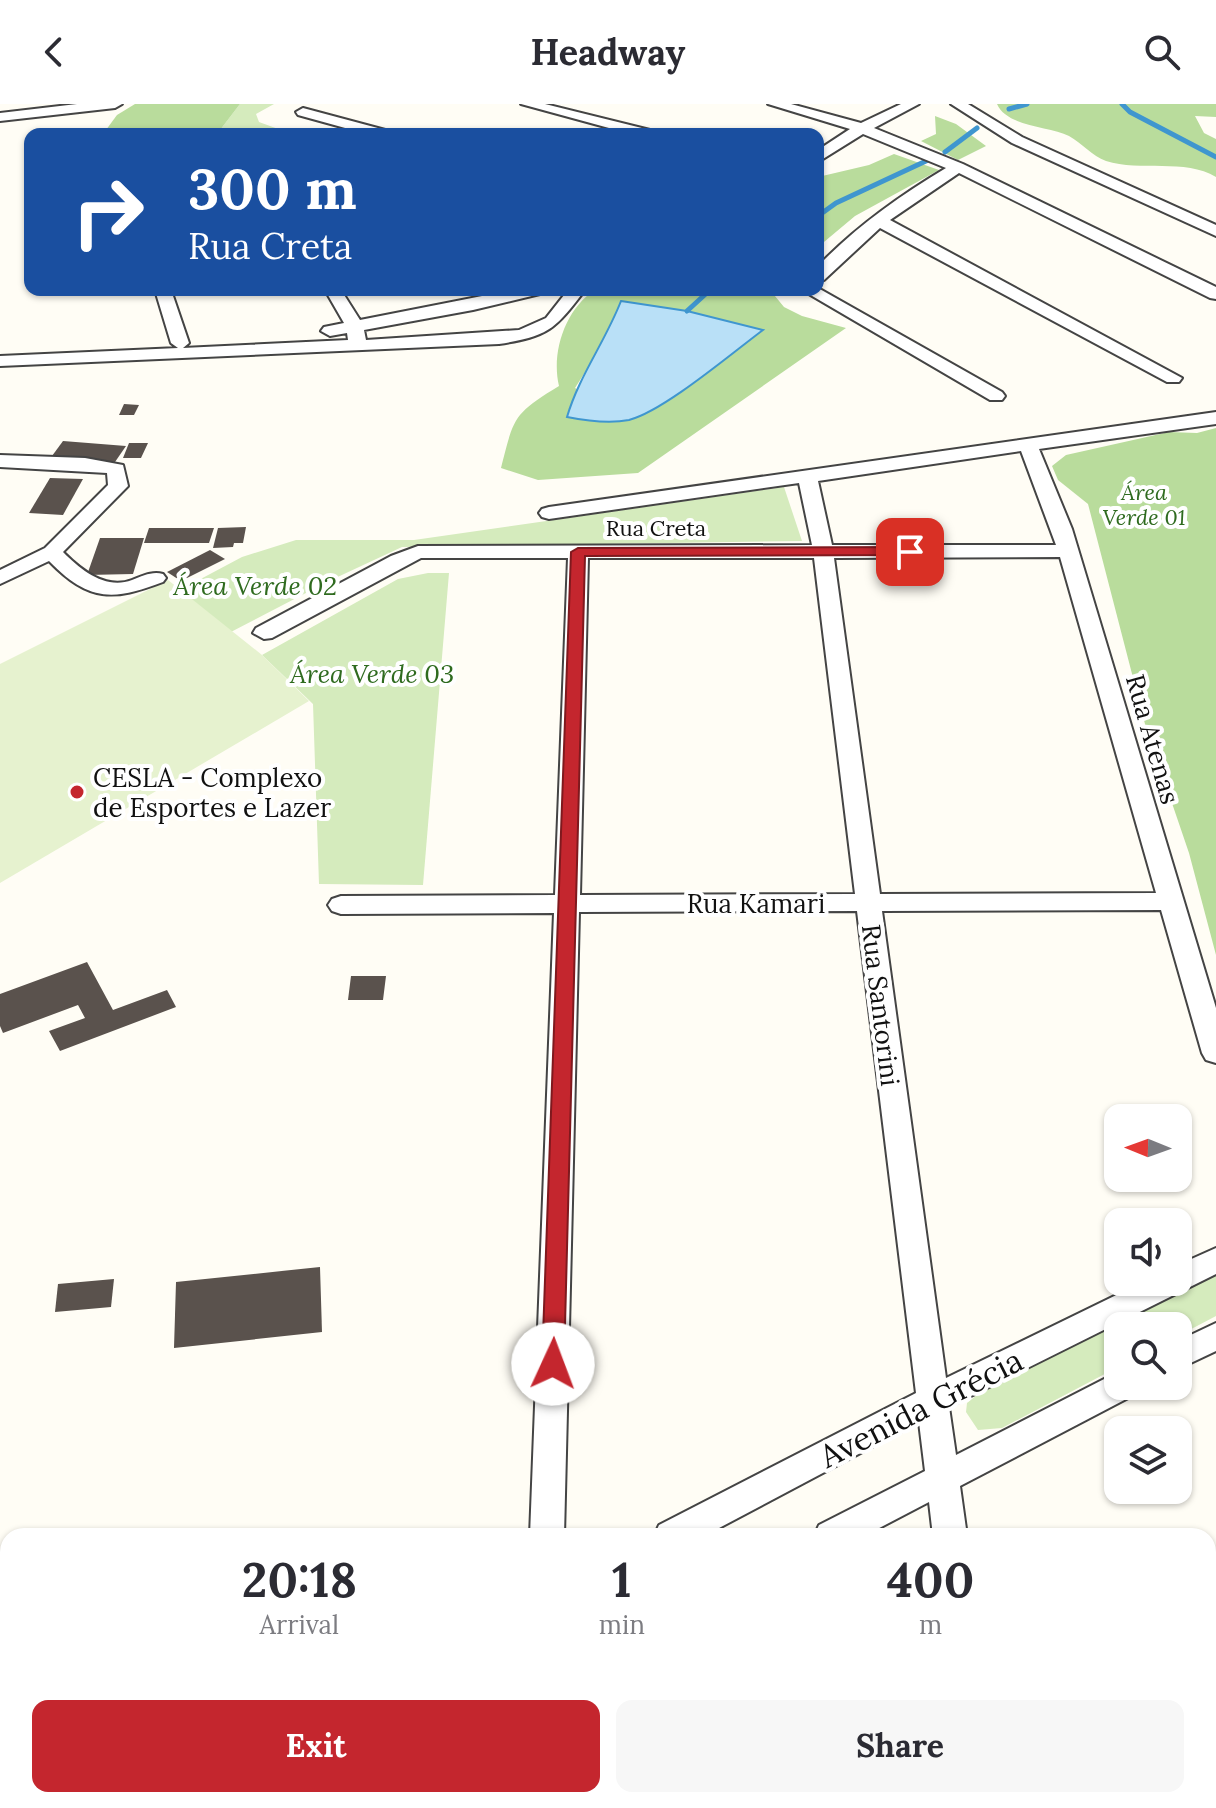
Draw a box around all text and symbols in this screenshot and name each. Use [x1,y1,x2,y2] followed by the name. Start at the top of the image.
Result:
[531,29,685,75] text: Headway
[32,30,76,74] icon: back
[1140,30,1184,74] icon: search
[188,153,357,224] text: 300 m
[56,160,160,264] icon: right
[188,223,352,269] text: Rua Creta
[1103,478,1185,531] park label: Área Verde 01
[606,514,706,542] street label: Rua Creta
[876,518,944,586] pin
[888,530,932,574] icon: arrive
[172,569,337,602] park label: Área Verde 02
[289,657,454,690] park label: Área Verde 03
[1119,670,1187,808] street label: Rua Atenas
[93,761,332,824] place label: CESLA - Complexo de Esportes e Lazer
[68,783,86,801] marker: CESLA - Complexo de Esportes e Lazer
[687,887,825,920] street label: Rua Kamari
[855,922,907,1088] street label: Rua Santorini
[1104,1104,1192,1192] north arrow
[1104,1104,1192,1504] map controls
[1104,1208,1192,1296] button: sound
[1104,1312,1192,1400] button: search
[511,1322,595,1406] position arrow
[811,1339,1030,1477] street label: Avenida Grécia
[1104,1416,1192,1504] button: layers
[242,1549,357,1610] text: 20:18
[612,1549,632,1610] text: 1
[887,1549,974,1610] text: 400
[260,1608,339,1641] text: Arrival
[599,1608,645,1641] text: min
[919,1608,942,1641] text: m
[32,1700,600,1792] button: Exit
[616,1700,1184,1792] button: Share

